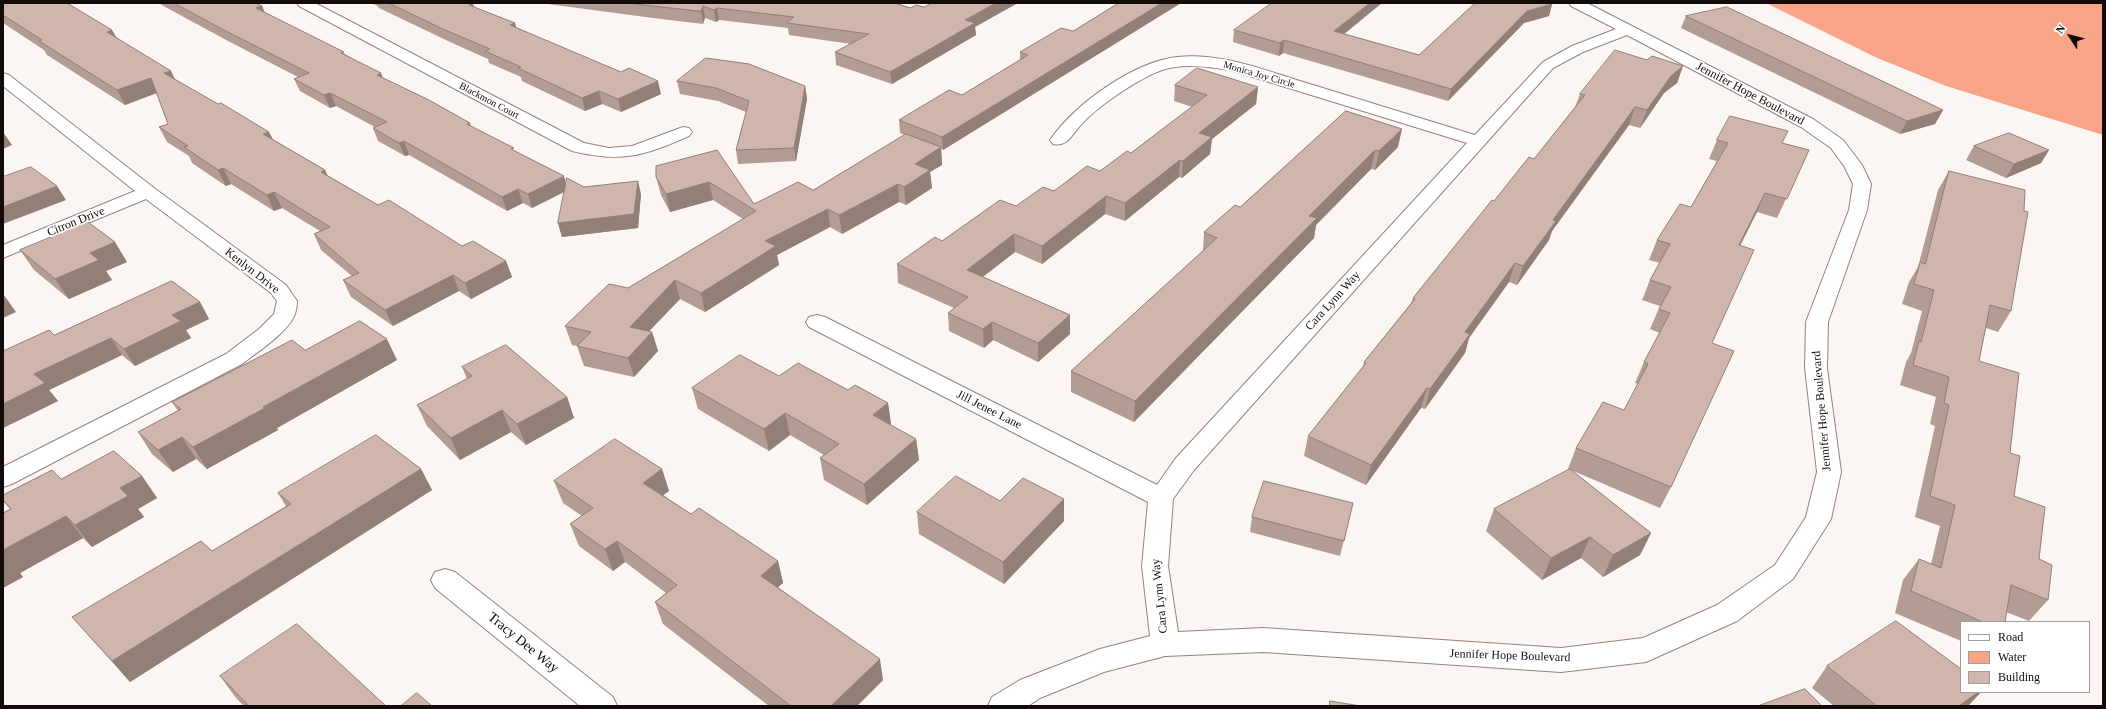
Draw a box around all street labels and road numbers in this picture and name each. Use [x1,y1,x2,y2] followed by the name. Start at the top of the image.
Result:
[1222,59,1296,91] street label: Monica Joy Circle
[1693,59,1807,129] street label: Jennifer Hope Boulevard
[457,80,521,122] street label: Blackmon Court
[45,204,107,240] street label: Citron Drive
[222,245,282,297] street label: Kenlyn Drive
[1303,268,1363,334] street label: Cara Lynn Way
[1810,350,1834,472] street label: Jennifer Hope Boulevard
[954,387,1024,433] street label: Jill Jenee Lane
[1149,558,1171,634] street label: Cara Lynn Way
[484,609,562,677] street label: Tracy Dee Way
[1449,647,1571,665] street label: Jennifer Hope Boulevard

